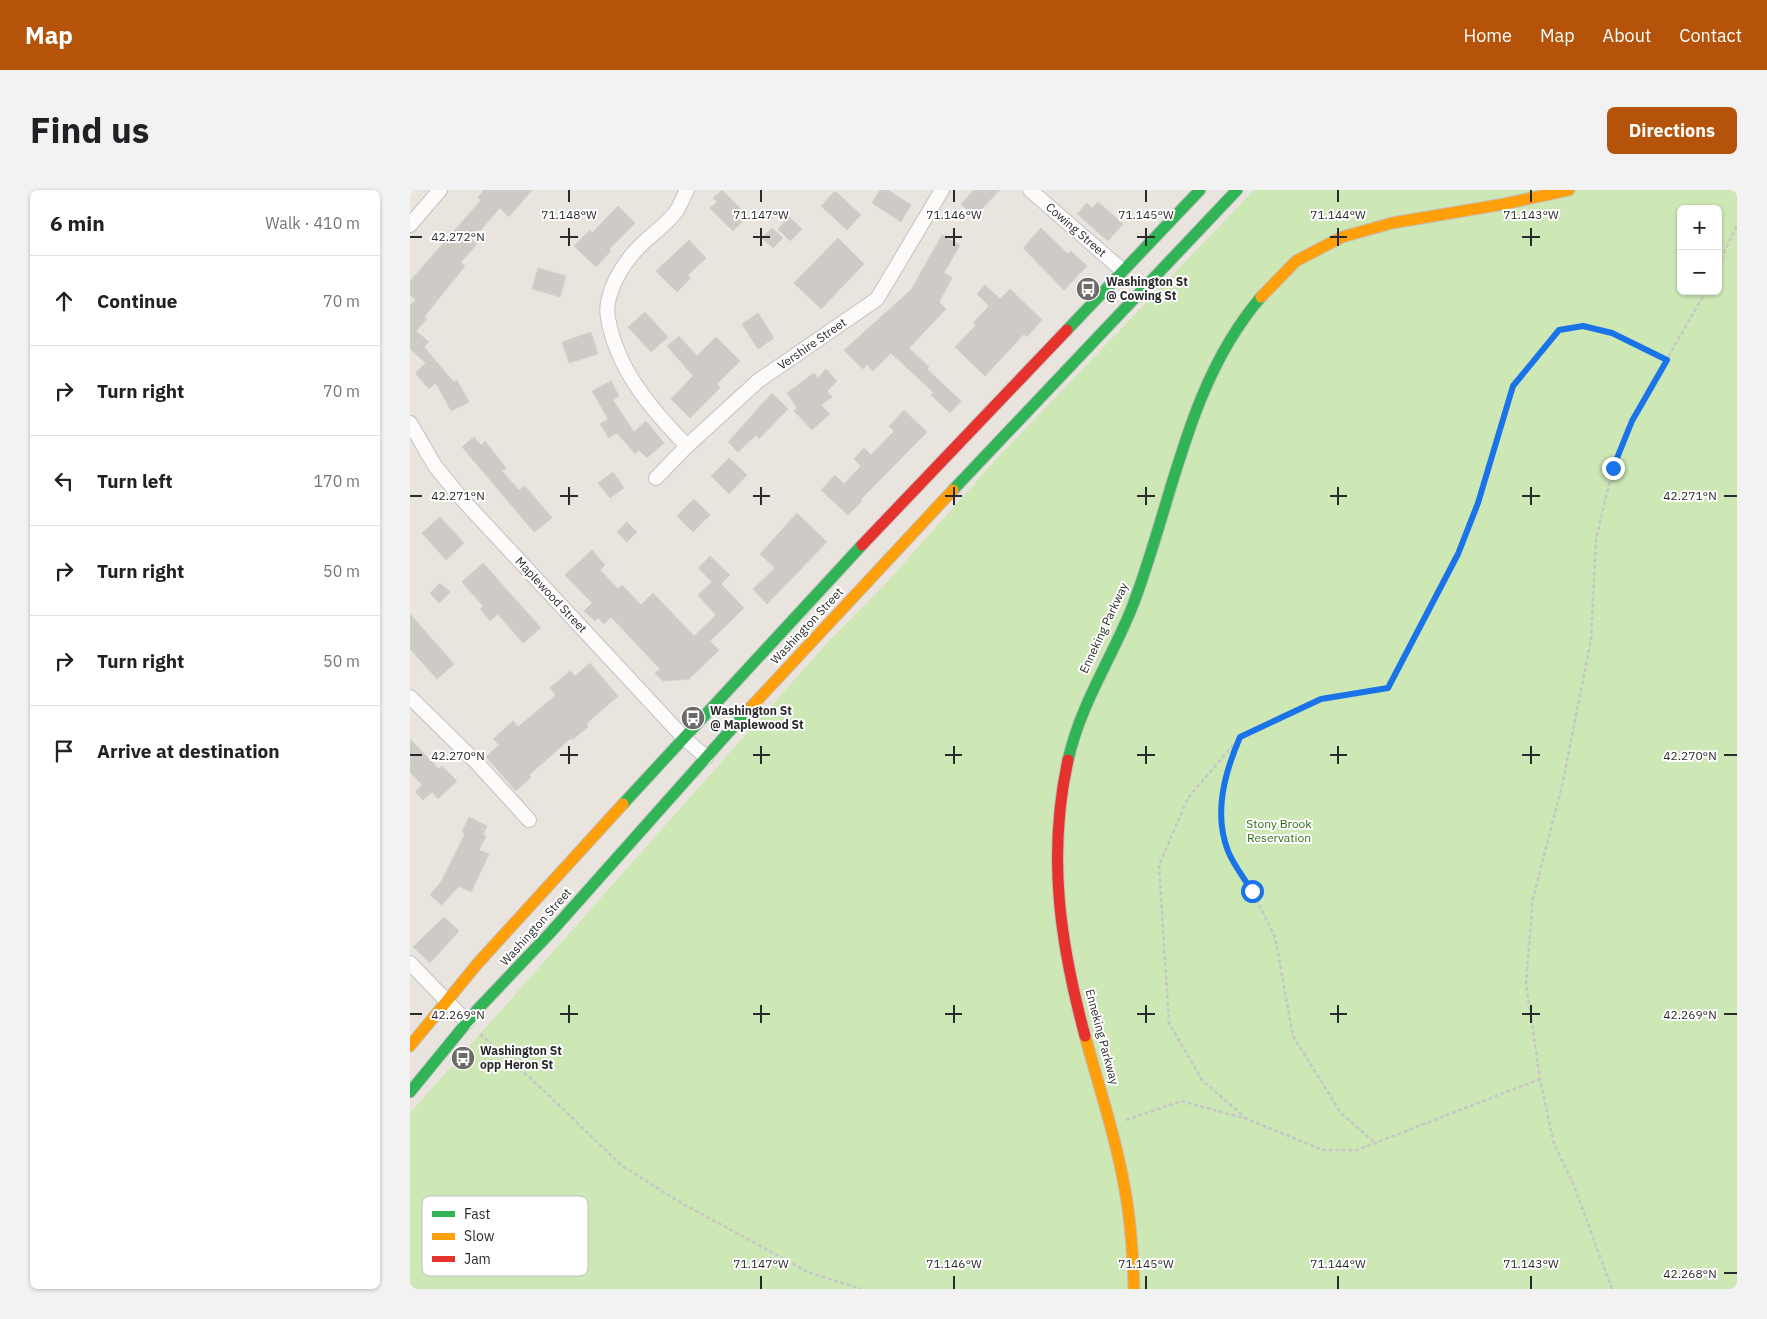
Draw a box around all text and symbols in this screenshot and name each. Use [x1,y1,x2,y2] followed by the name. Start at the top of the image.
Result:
[25,19,73,51] text: Map
[1464,24,1512,47] text: Home
[1540,24,1575,47] text: Map
[1603,24,1651,47] text: About
[1679,24,1742,47] text: Contact
[30,107,149,153] text: Find us
[1607,107,1737,154] button: Directions
[1043,199,1110,260] street label: Cowing Street
[1677,205,1722,295] map controls
[1677,205,1722,250] button: +
[541,207,597,222] text: 71.148°W
[733,207,789,222] text: 71.147°W
[926,207,982,222] text: 71.146°W
[1118,207,1174,222] text: 71.145°W
[1310,207,1366,222] text: 71.144°W
[1503,207,1559,222] text: 71.143°W
[50,209,105,237] text: 6 min
[265,213,360,233] text: Walk · 410 m
[431,229,485,244] text: 42.272°N
[1677,250,1722,295] button: −
[1106,274,1188,303] place label: Washington St @ Cowing St
[1075,276,1101,302] bus stop icon: Washington St @ Cowing St
[50,287,78,315] icon: ahead
[97,289,177,313] text: Continue
[323,291,360,311] text: 70 m
[775,314,849,373] street label: Vershire Street
[50,377,78,405] icon: right
[97,379,184,403] text: Turn right
[323,381,360,401] text: 70 m
[1602,457,1625,480] route end
[50,467,78,495] icon: left
[97,469,173,493] text: Turn left
[313,471,360,491] text: 170 m
[431,488,485,503] text: 42.271°N
[1663,488,1717,503] text: 42.271°N
[512,554,590,636] street label: Maplewood Street
[50,557,78,585] icon: right
[97,559,184,583] text: Turn right
[323,561,360,581] text: 50 m
[1076,580,1131,675] street label: Enneking Parkway
[767,584,846,667] street label: Washington Street
[50,647,78,675] icon: right
[97,649,184,673] text: Turn right
[323,651,360,671] text: 50 m
[710,703,804,732] place label: Washington St @ Maplewood St
[680,705,706,731] bus stop icon: Washington St @ Maplewood St
[50,737,78,765] icon: arrive
[97,739,280,763] text: Arrive at destination
[431,748,485,763] text: 42.270°N
[1663,748,1717,763] text: 42.270°N
[1246,816,1312,845] park label: Stony Brook Reservation
[1241,880,1264,903] route start
[497,885,574,969] street label: Washington Street
[1083,987,1122,1086] street label: Enneking Parkway
[431,1007,485,1022] text: 42.269°N
[1663,1007,1717,1022] text: 42.269°N
[480,1043,562,1072] place label: Washington St opp Heron St
[450,1045,476,1071] bus stop icon: Washington St opp Heron St
[422,1196,588,1276] legend
[464,1205,490,1223] text: Fast
[464,1227,495,1245] text: Slow
[464,1250,491,1268] text: Jam
[733,1256,789,1271] text: 71.147°W
[926,1256,982,1271] text: 71.146°W
[1118,1256,1174,1271] text: 71.145°W
[1310,1256,1366,1271] text: 71.144°W
[1503,1256,1559,1271] text: 71.143°W
[1663,1266,1717,1281] text: 42.268°N

